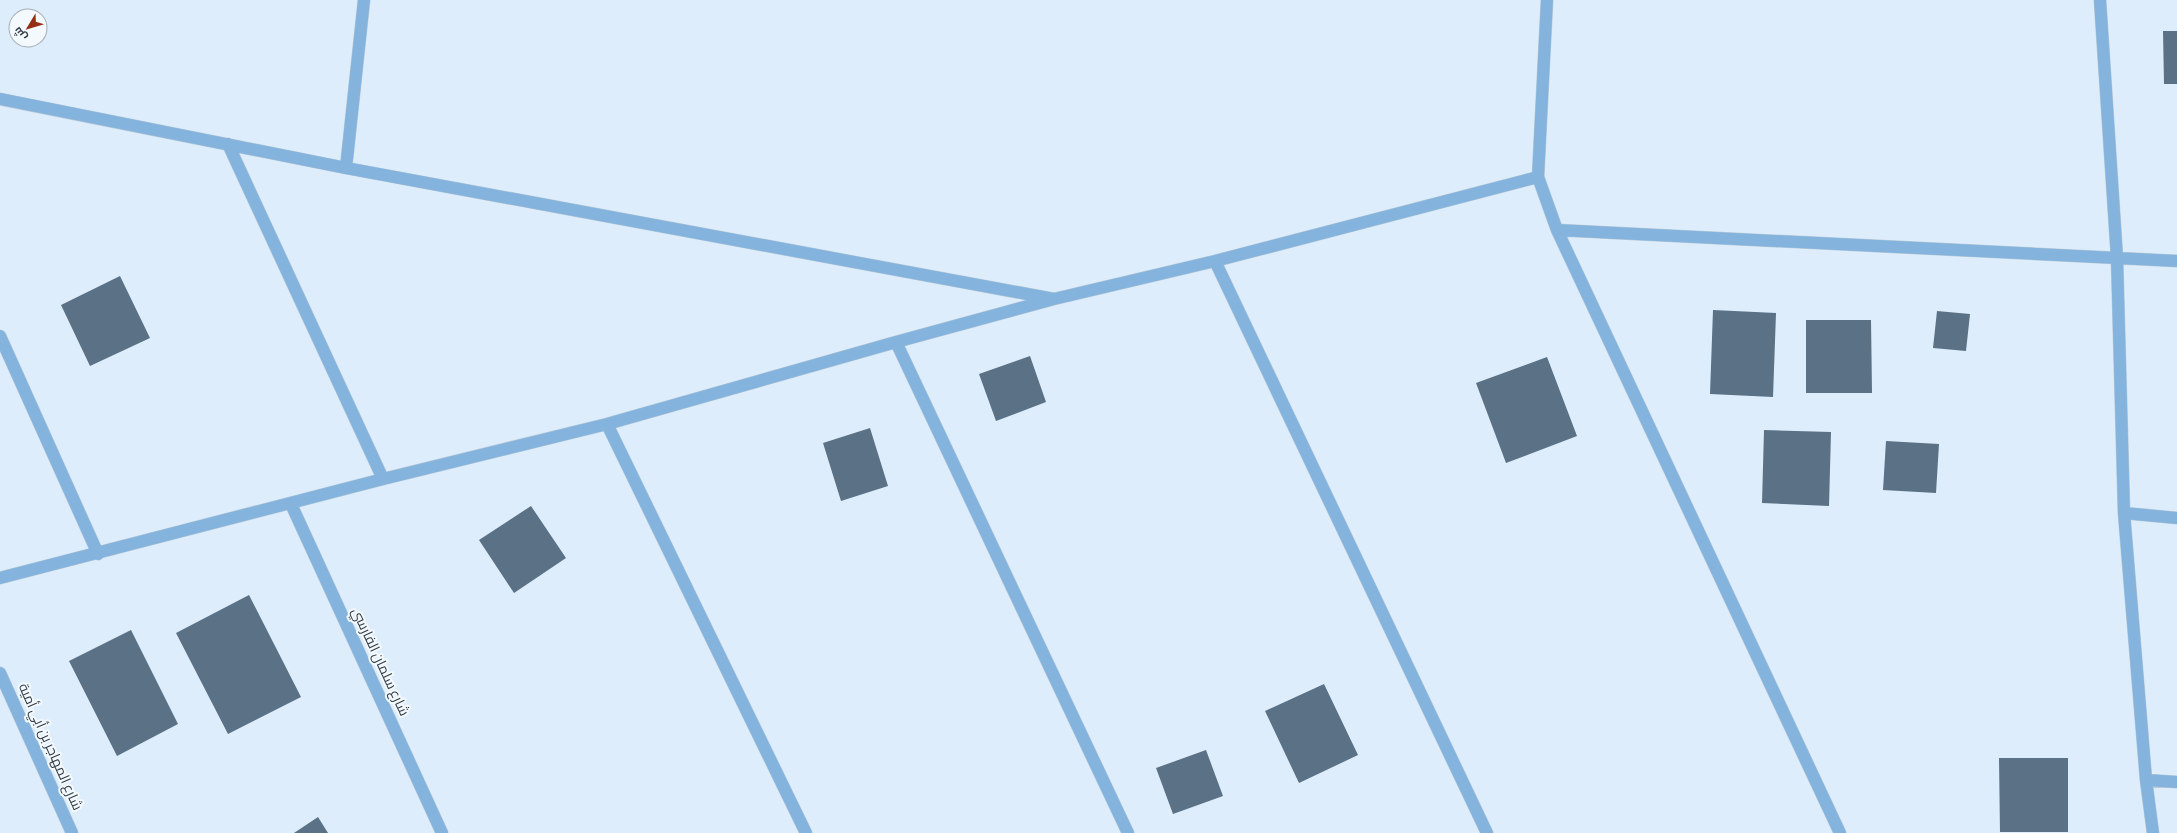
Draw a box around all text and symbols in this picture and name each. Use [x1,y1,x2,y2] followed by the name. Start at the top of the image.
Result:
[8,8,48,48] north arrow
[12,24,30,43] text: ش
[346,606,411,719] street label: شارع سلمان الفارسي
[12,680,87,814] street label: شارع المهاجر بن أبي أمية

